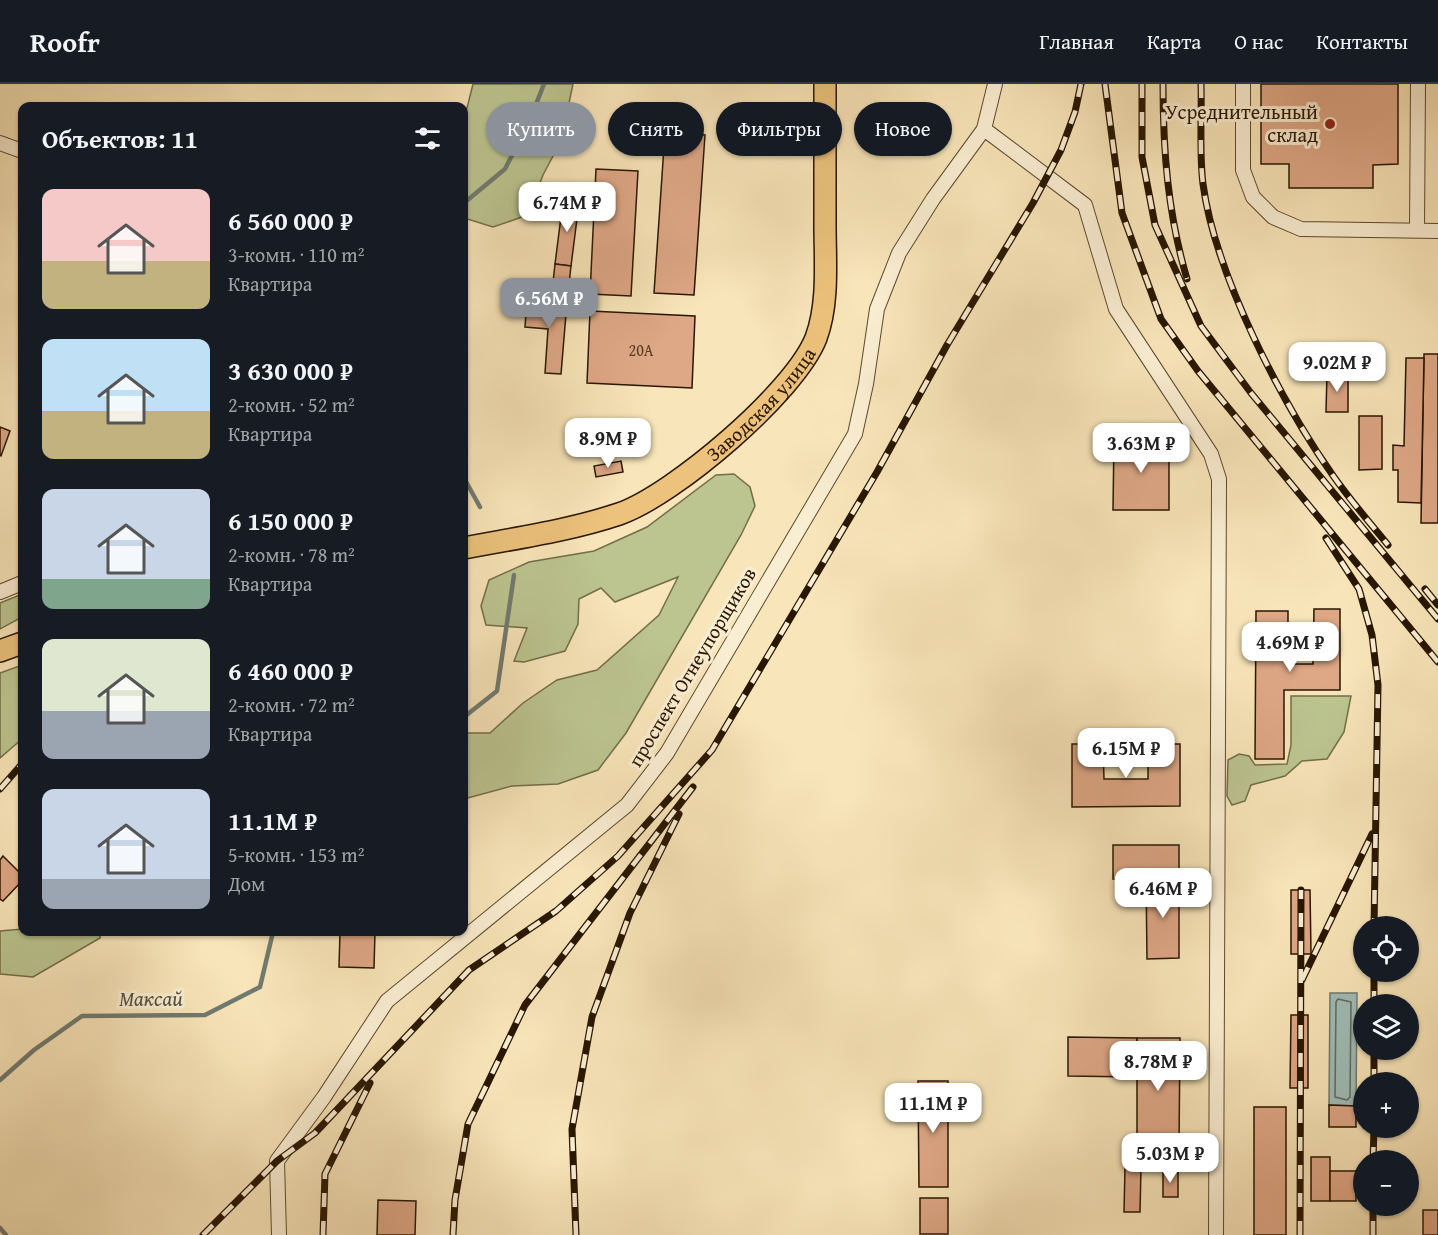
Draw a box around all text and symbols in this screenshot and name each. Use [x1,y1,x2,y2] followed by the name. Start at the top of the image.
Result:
[30,21,100,62] text: Roofr
[1039,26,1114,57] text: Главная
[1147,26,1201,57] text: Карта
[1234,26,1283,57] text: О нас
[1316,26,1408,57] text: Контакты
[1165,97,1318,149] place label: Усреднительный склад
[486,102,596,156] chip: Купить
[608,102,704,156] chip: Снять
[716,102,842,156] chip: Фильтры
[854,102,952,156] chip: Новое
[1323,117,1337,131] marker: Усреднительный склад
[42,119,198,158] text: Объектов: 11
[411,122,444,155] icon: filters
[512,182,622,233] pin: 6.74M ₽
[533,187,601,216] text: 6.74M ₽
[228,201,353,240] text: 6 560 000 ₽
[90,213,162,285] icon: home
[228,240,364,269] text: 3-комн. · 110 m²
[228,269,312,298] text: Квартира
[494,278,604,329] pin: 6.56M ₽
[515,283,583,312] text: 6.56M ₽
[628,338,654,362] house number: 20А
[700,341,823,468] street label: Заводская улица
[1282,342,1392,393] pin: 9.02M ₽
[1303,347,1371,376] text: 9.02M ₽
[228,351,353,390] text: 3 630 000 ₽
[90,363,162,435] icon: home
[228,390,355,419] text: 2-комн. · 52 m²
[559,418,657,469] pin: 8.9M ₽
[228,419,312,448] text: Квартира
[579,423,637,452] text: 8.9M ₽
[1086,423,1196,474] pin: 3.63M ₽
[1107,428,1175,457] text: 3.63M ₽
[228,501,353,540] text: 6 150 000 ₽
[90,513,162,585] icon: home
[228,540,355,569] text: 2-комн. · 78 m²
[620,561,763,772] street label: проспект Огнеупорщиков
[228,569,312,598] text: Квартира
[1235,622,1345,673] pin: 4.69M ₽
[1256,627,1324,656] text: 4.69M ₽
[228,651,353,690] text: 6 460 000 ₽
[90,663,162,735] icon: home
[228,690,355,719] text: 2-комн. · 72 m²
[228,719,312,748] text: Квартира
[1071,728,1181,779] pin: 6.15M ₽
[1092,733,1160,762] text: 6.15M ₽
[228,801,317,840] text: 11.1M ₽
[90,813,162,885] icon: home
[228,840,364,869] text: 5-комн. · 153 m²
[1108,868,1218,919] pin: 6.46M ₽
[228,869,265,898] text: Дом
[1129,873,1197,902] text: 6.46M ₽
[1353,916,1419,1216] map controls
[1353,916,1419,982] button: locate
[119,983,183,1014] water label: Максай
[1353,994,1419,1060] button: layers
[1103,1041,1213,1092] pin: 8.78M ₽
[1124,1046,1192,1075] text: 8.78M ₽
[1353,1072,1419,1138] button: +
[878,1083,988,1134] pin: 11.1M ₽
[899,1088,967,1117] text: 11.1M ₽
[1115,1133,1225,1184] pin: 5.03M ₽
[1136,1138,1204,1167] text: 5.03M ₽
[1353,1150,1419,1216] button: −

